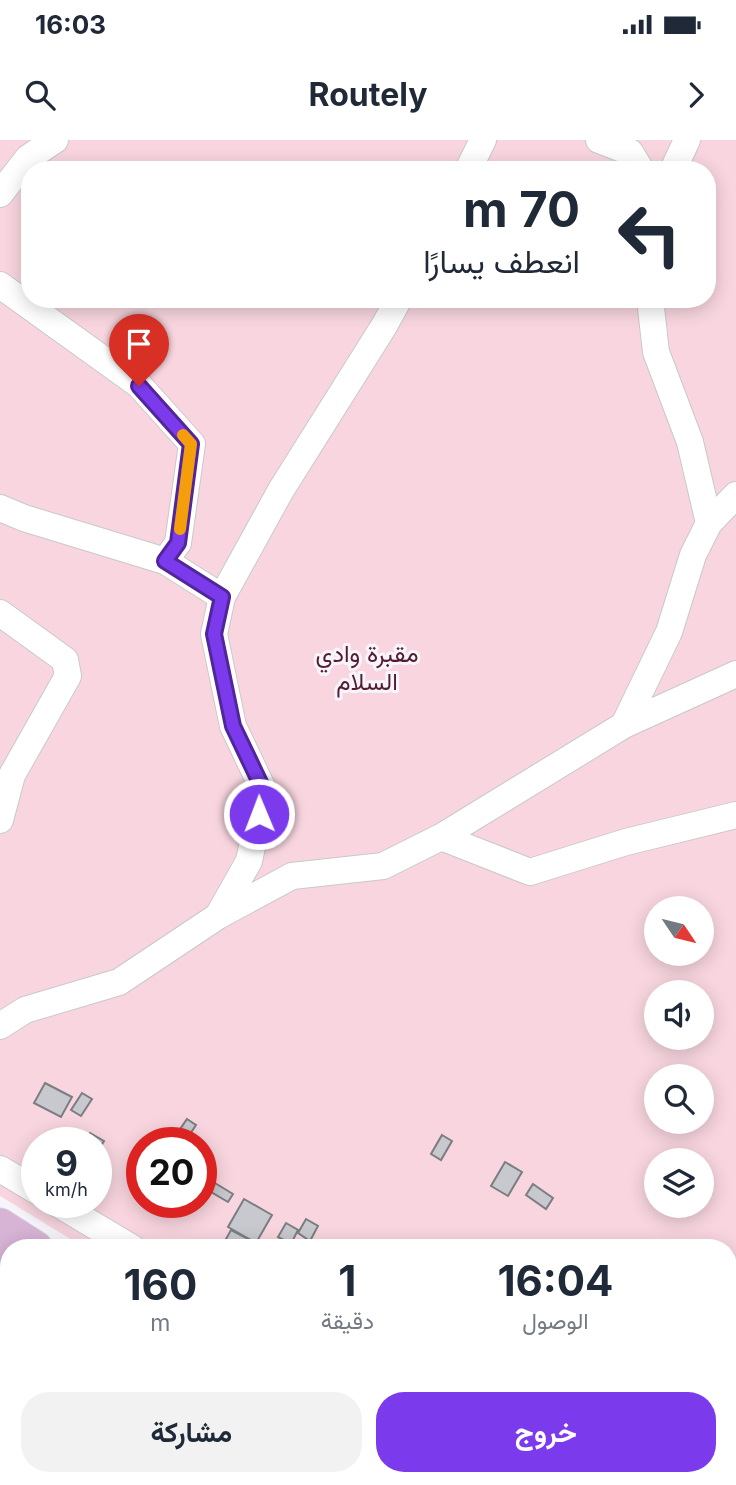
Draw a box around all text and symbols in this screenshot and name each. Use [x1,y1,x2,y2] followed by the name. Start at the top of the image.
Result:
[35,9,106,40] text: 16:03
[309,75,427,114] text: Routely
[21,76,59,114] icon: search
[677,76,715,114] icon: forward
[463,180,580,239] text: 70 m
[604,189,695,280] icon: left
[423,242,580,281] text: انعطف يسارًا
[109,314,169,386] pin
[120,325,158,363] icon: arrive
[315,639,419,698] park label: مقبرة وادي السلام
[222,777,296,851] position arrow
[644,896,714,966] north arrow
[644,896,714,1218] map controls
[644,980,714,1050] button: sound
[644,1064,714,1134] button: search
[126,1127,217,1218] speed limit sign: 20
[55,1142,78,1184] text: 9
[644,1148,714,1218] button: layers
[45,1179,88,1200] text: km/h
[338,1255,356,1306] text: 1
[497,1255,614,1306] text: 16:04
[124,1259,197,1310] text: 160
[321,1307,374,1335] text: دقيقة
[522,1307,589,1335] text: الوصول
[150,1309,170,1337] text: m
[21,1392,362,1472] button: مشاركة
[376,1392,716,1472] button: خروج

